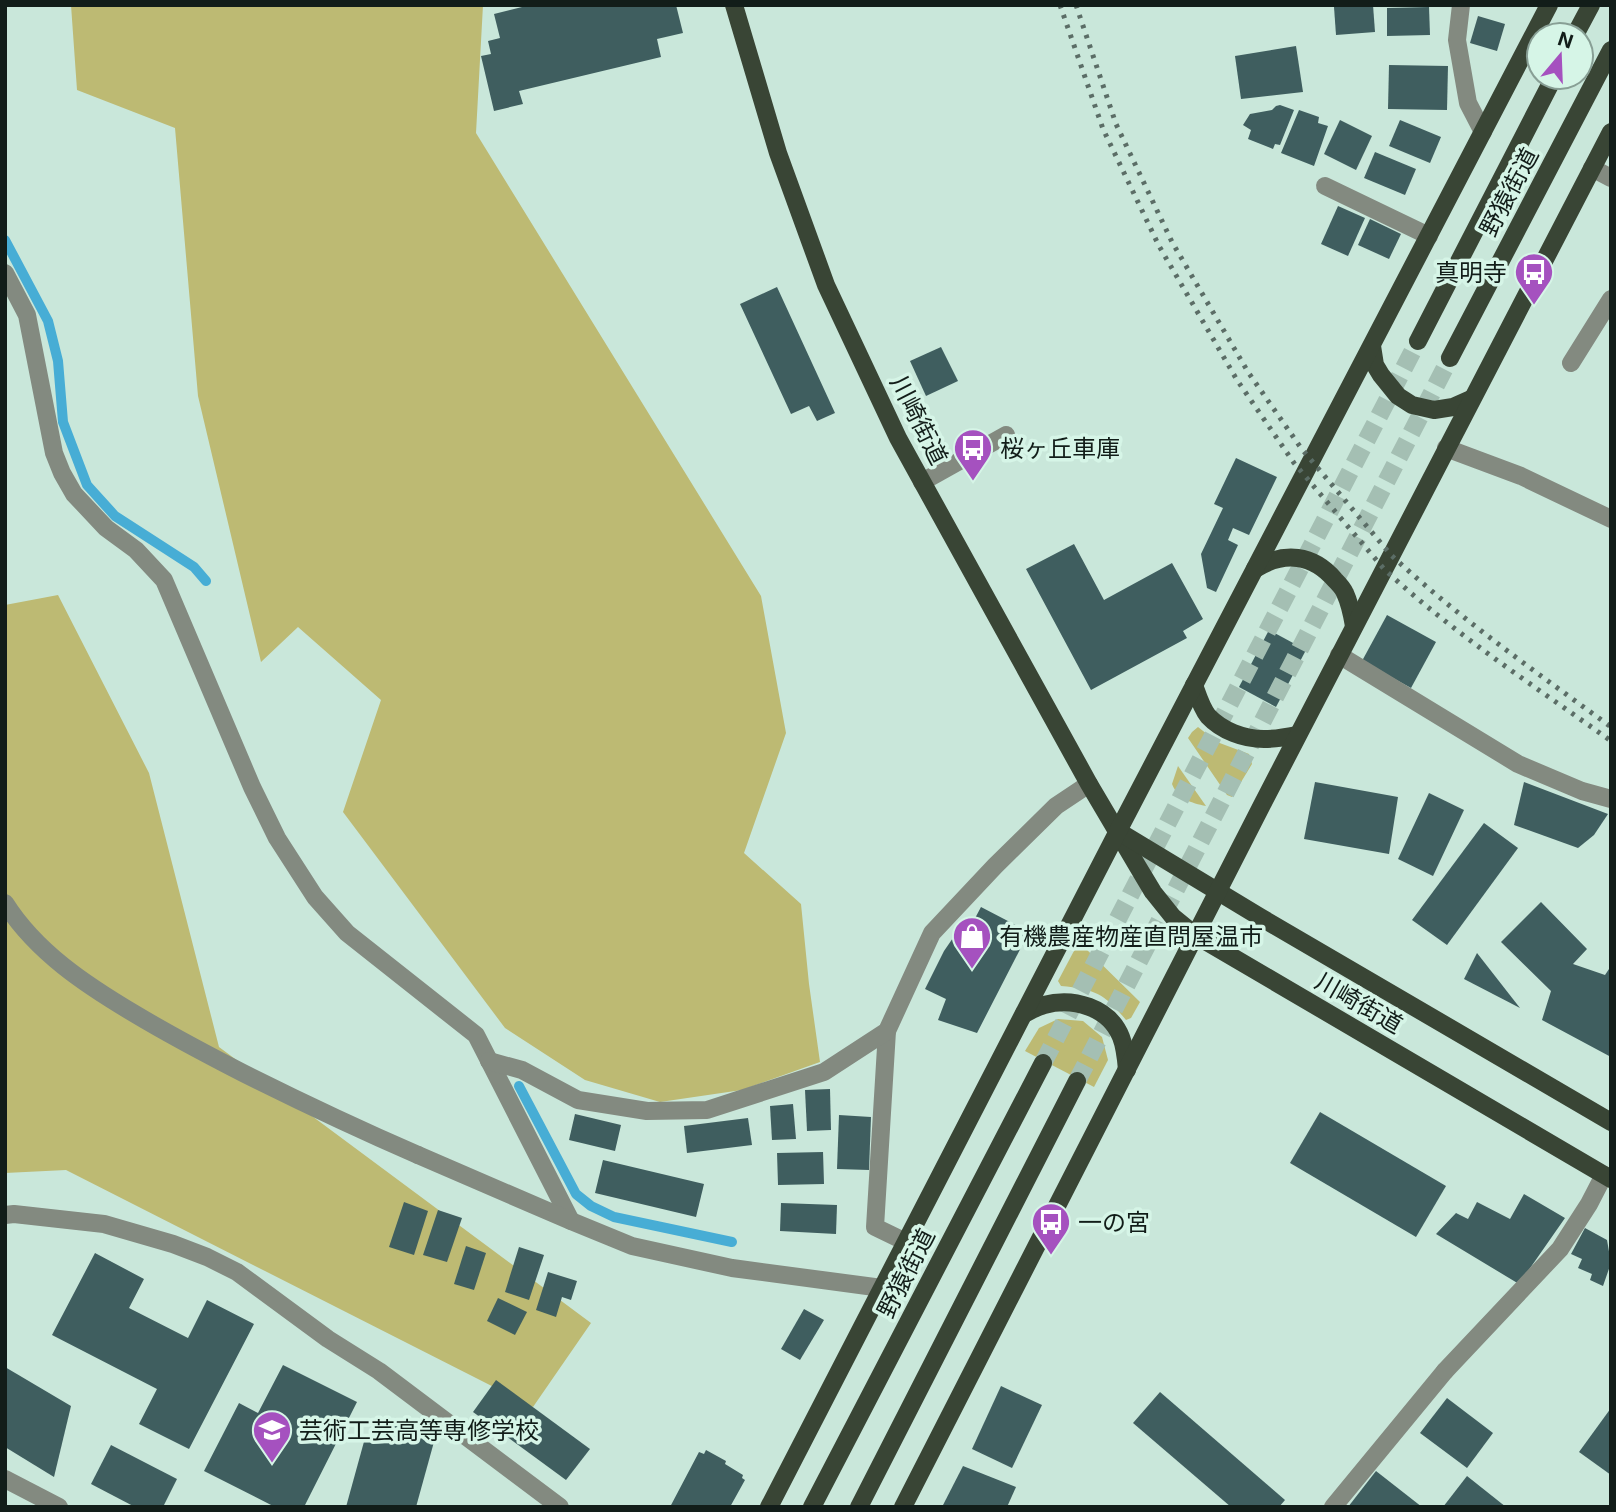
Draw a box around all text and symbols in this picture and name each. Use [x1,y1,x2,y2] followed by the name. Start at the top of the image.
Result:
[1525,21,1595,91] north arrow
[1555,27,1576,54] text: N
[1474,143,1544,241] street label: 野猿街道
[1513,251,1555,306] bus stop icon: 真明寺
[1435,258,1507,287] place label: 真明寺
[884,371,954,469] street label: 川崎街道
[952,427,994,482] bus stop icon: 桜ヶ丘車庫
[1000,434,1120,463] place label: 桜ヶ丘車庫
[951,915,993,970] shop icon: 有機農産物産直問屋温市
[999,922,1263,951] place label: 有機農産物産直問屋温市
[1310,966,1408,1040] street label: 川崎街道
[1030,1201,1072,1256] bus stop icon: 一の宮
[1078,1208,1150,1237] place label: 一の宮
[871,1224,941,1322] street label: 野猿街道
[251,1409,293,1464] school or university icon: 芸術工芸高等専修学校
[299,1416,539,1445] place label: 芸術工芸高等専修学校

